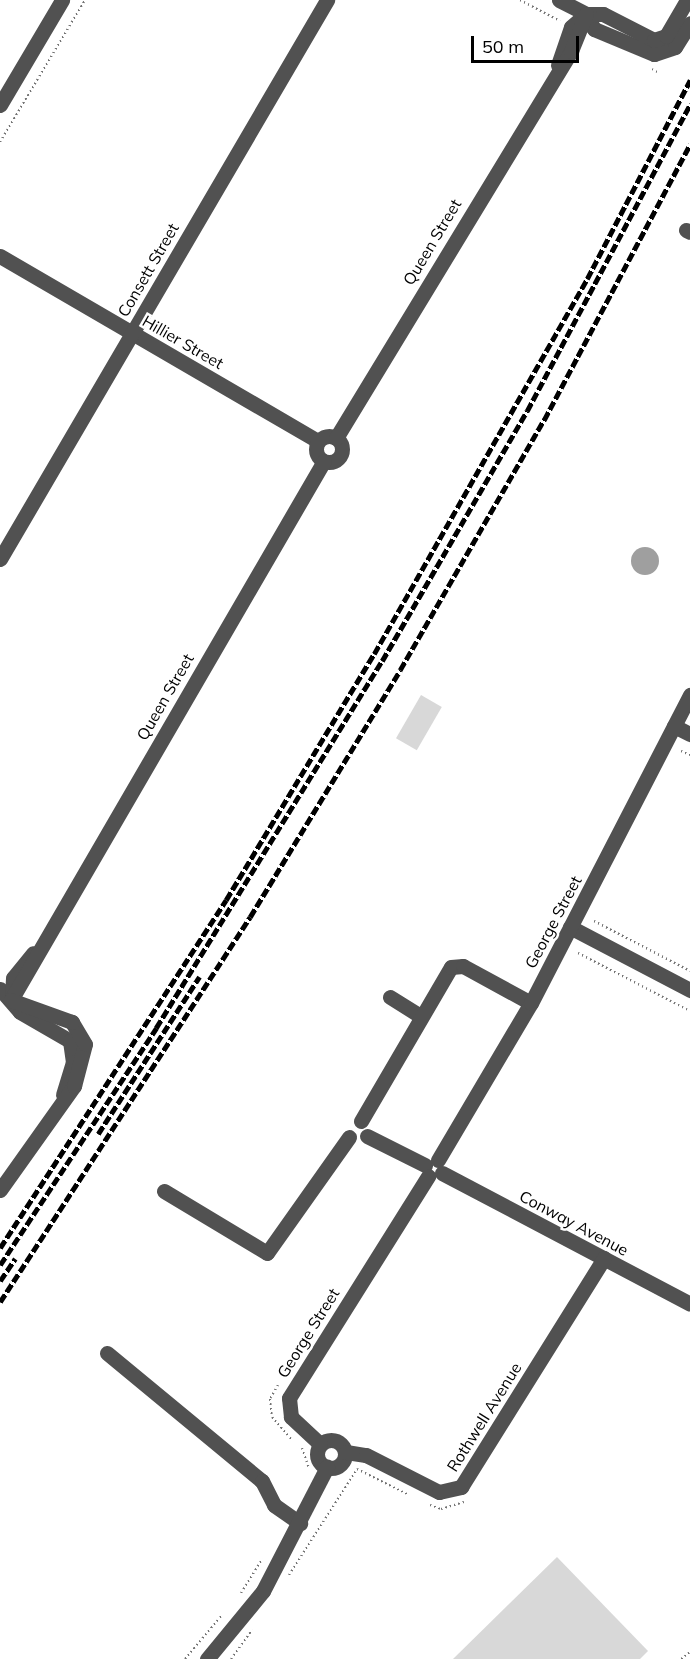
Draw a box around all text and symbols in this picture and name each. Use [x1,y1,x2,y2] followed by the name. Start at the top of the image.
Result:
[474,24,582,62] scale bar
[482,35,524,58] text: 50 m
[399,196,465,288] street label: Queen Street
[113,220,183,320] street label: Consett Street
[139,311,227,373] street label: Hillier Street
[132,650,198,744] street label: Queen Street
[521,872,585,972] street label: George Street
[516,1186,632,1260] street label: Conway Avenue
[273,1285,343,1381] street label: George Street
[443,1359,525,1475] street label: Rothwell Avenue

